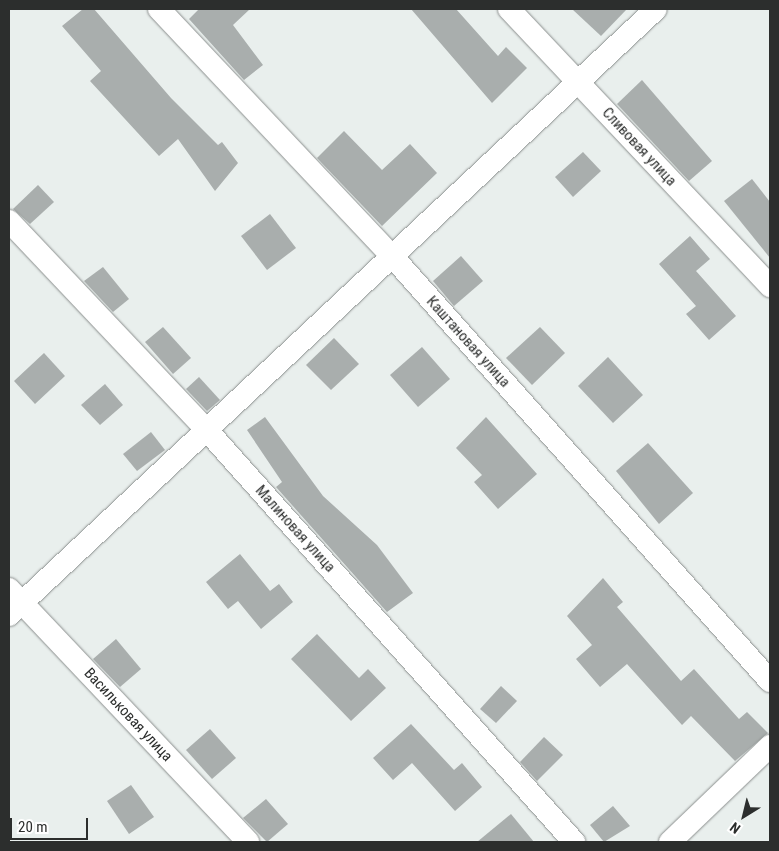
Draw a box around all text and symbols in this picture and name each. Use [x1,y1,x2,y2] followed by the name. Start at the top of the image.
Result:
[598,104,680,190] street label: Сливовая улица
[422,293,514,391] street label: Каштановая улица
[251,482,339,576] street label: Малиновая улица
[80,665,176,765] street label: Васильковая улица
[719,791,769,841] north arrow
[12,808,90,840] scale bar
[18,818,48,836] text: 20 m
[727,819,743,837] text: N

